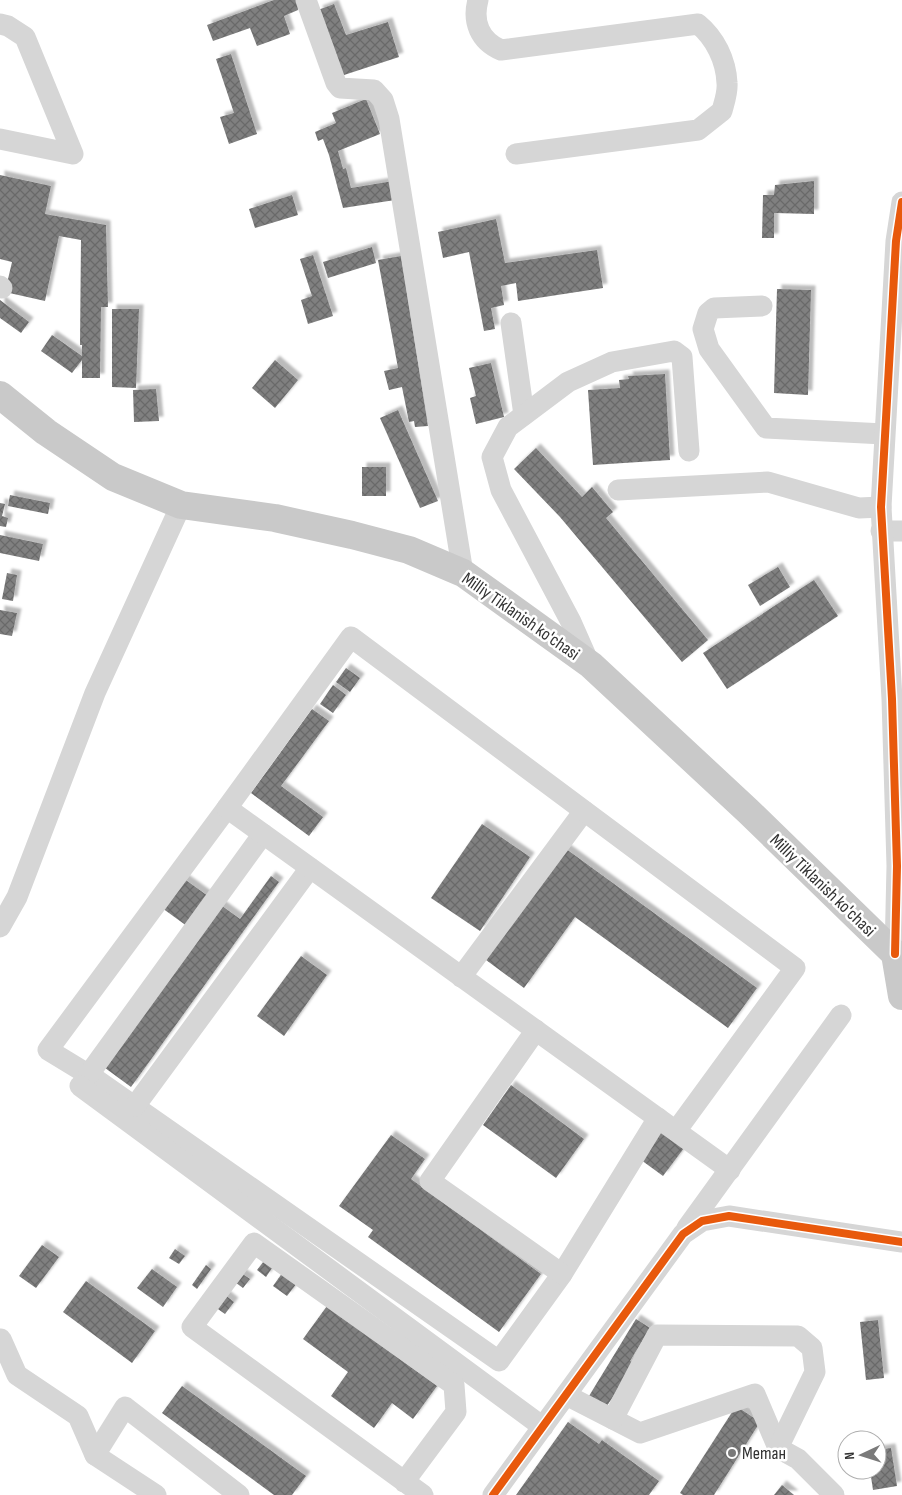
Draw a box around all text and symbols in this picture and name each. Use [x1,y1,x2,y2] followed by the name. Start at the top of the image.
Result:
[458,568,584,665] street label: Milliy Tiklanish ko'chasi
[765,830,880,941] street label: Milliy Tiklanish ko'chasi
[837,1430,887,1480] north arrow
[742,1443,786,1464] place label: Метан
[726,1447,738,1459] marker: Метан
[841,1452,858,1460] text: N

